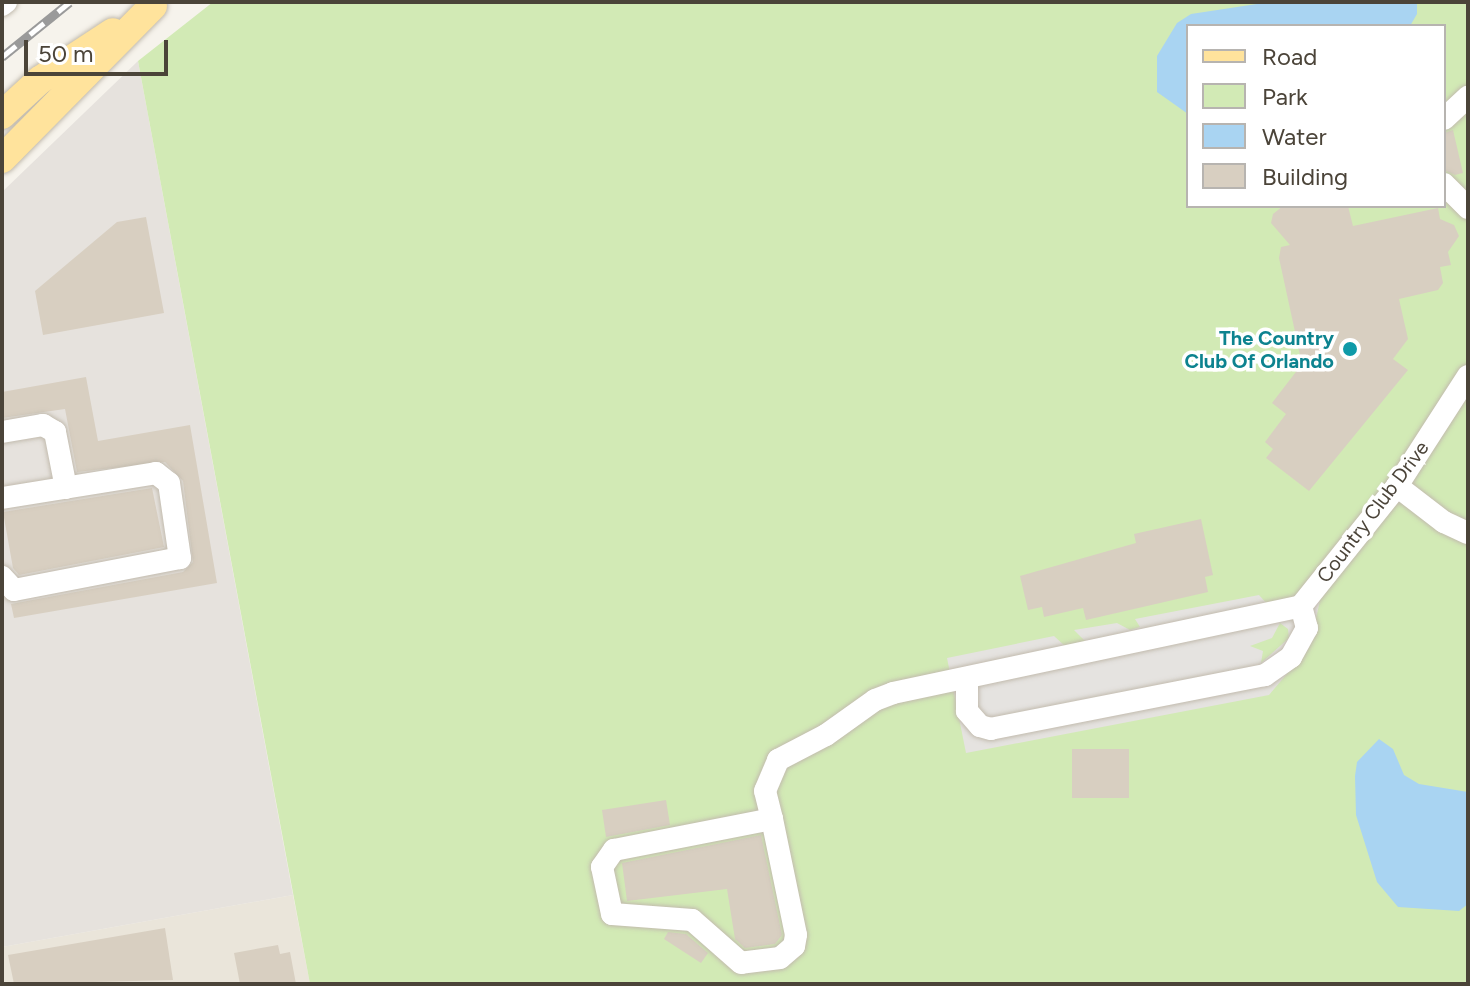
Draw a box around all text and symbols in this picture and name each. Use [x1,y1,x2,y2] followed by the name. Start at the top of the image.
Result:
[28,24,172,74] scale bar
[1186,24,1446,208] legend
[38,39,94,68] text: 50 m
[1262,42,1317,71] text: Road
[1262,82,1308,111] text: Park
[1262,122,1327,151] text: Water
[1262,162,1348,191] text: Building
[1184,326,1334,373] place label: The Country Club Of Orlando
[1341,340,1359,358] marker: The Country Club Of Orlando
[1312,436,1434,588] street label: Country Club Drive

